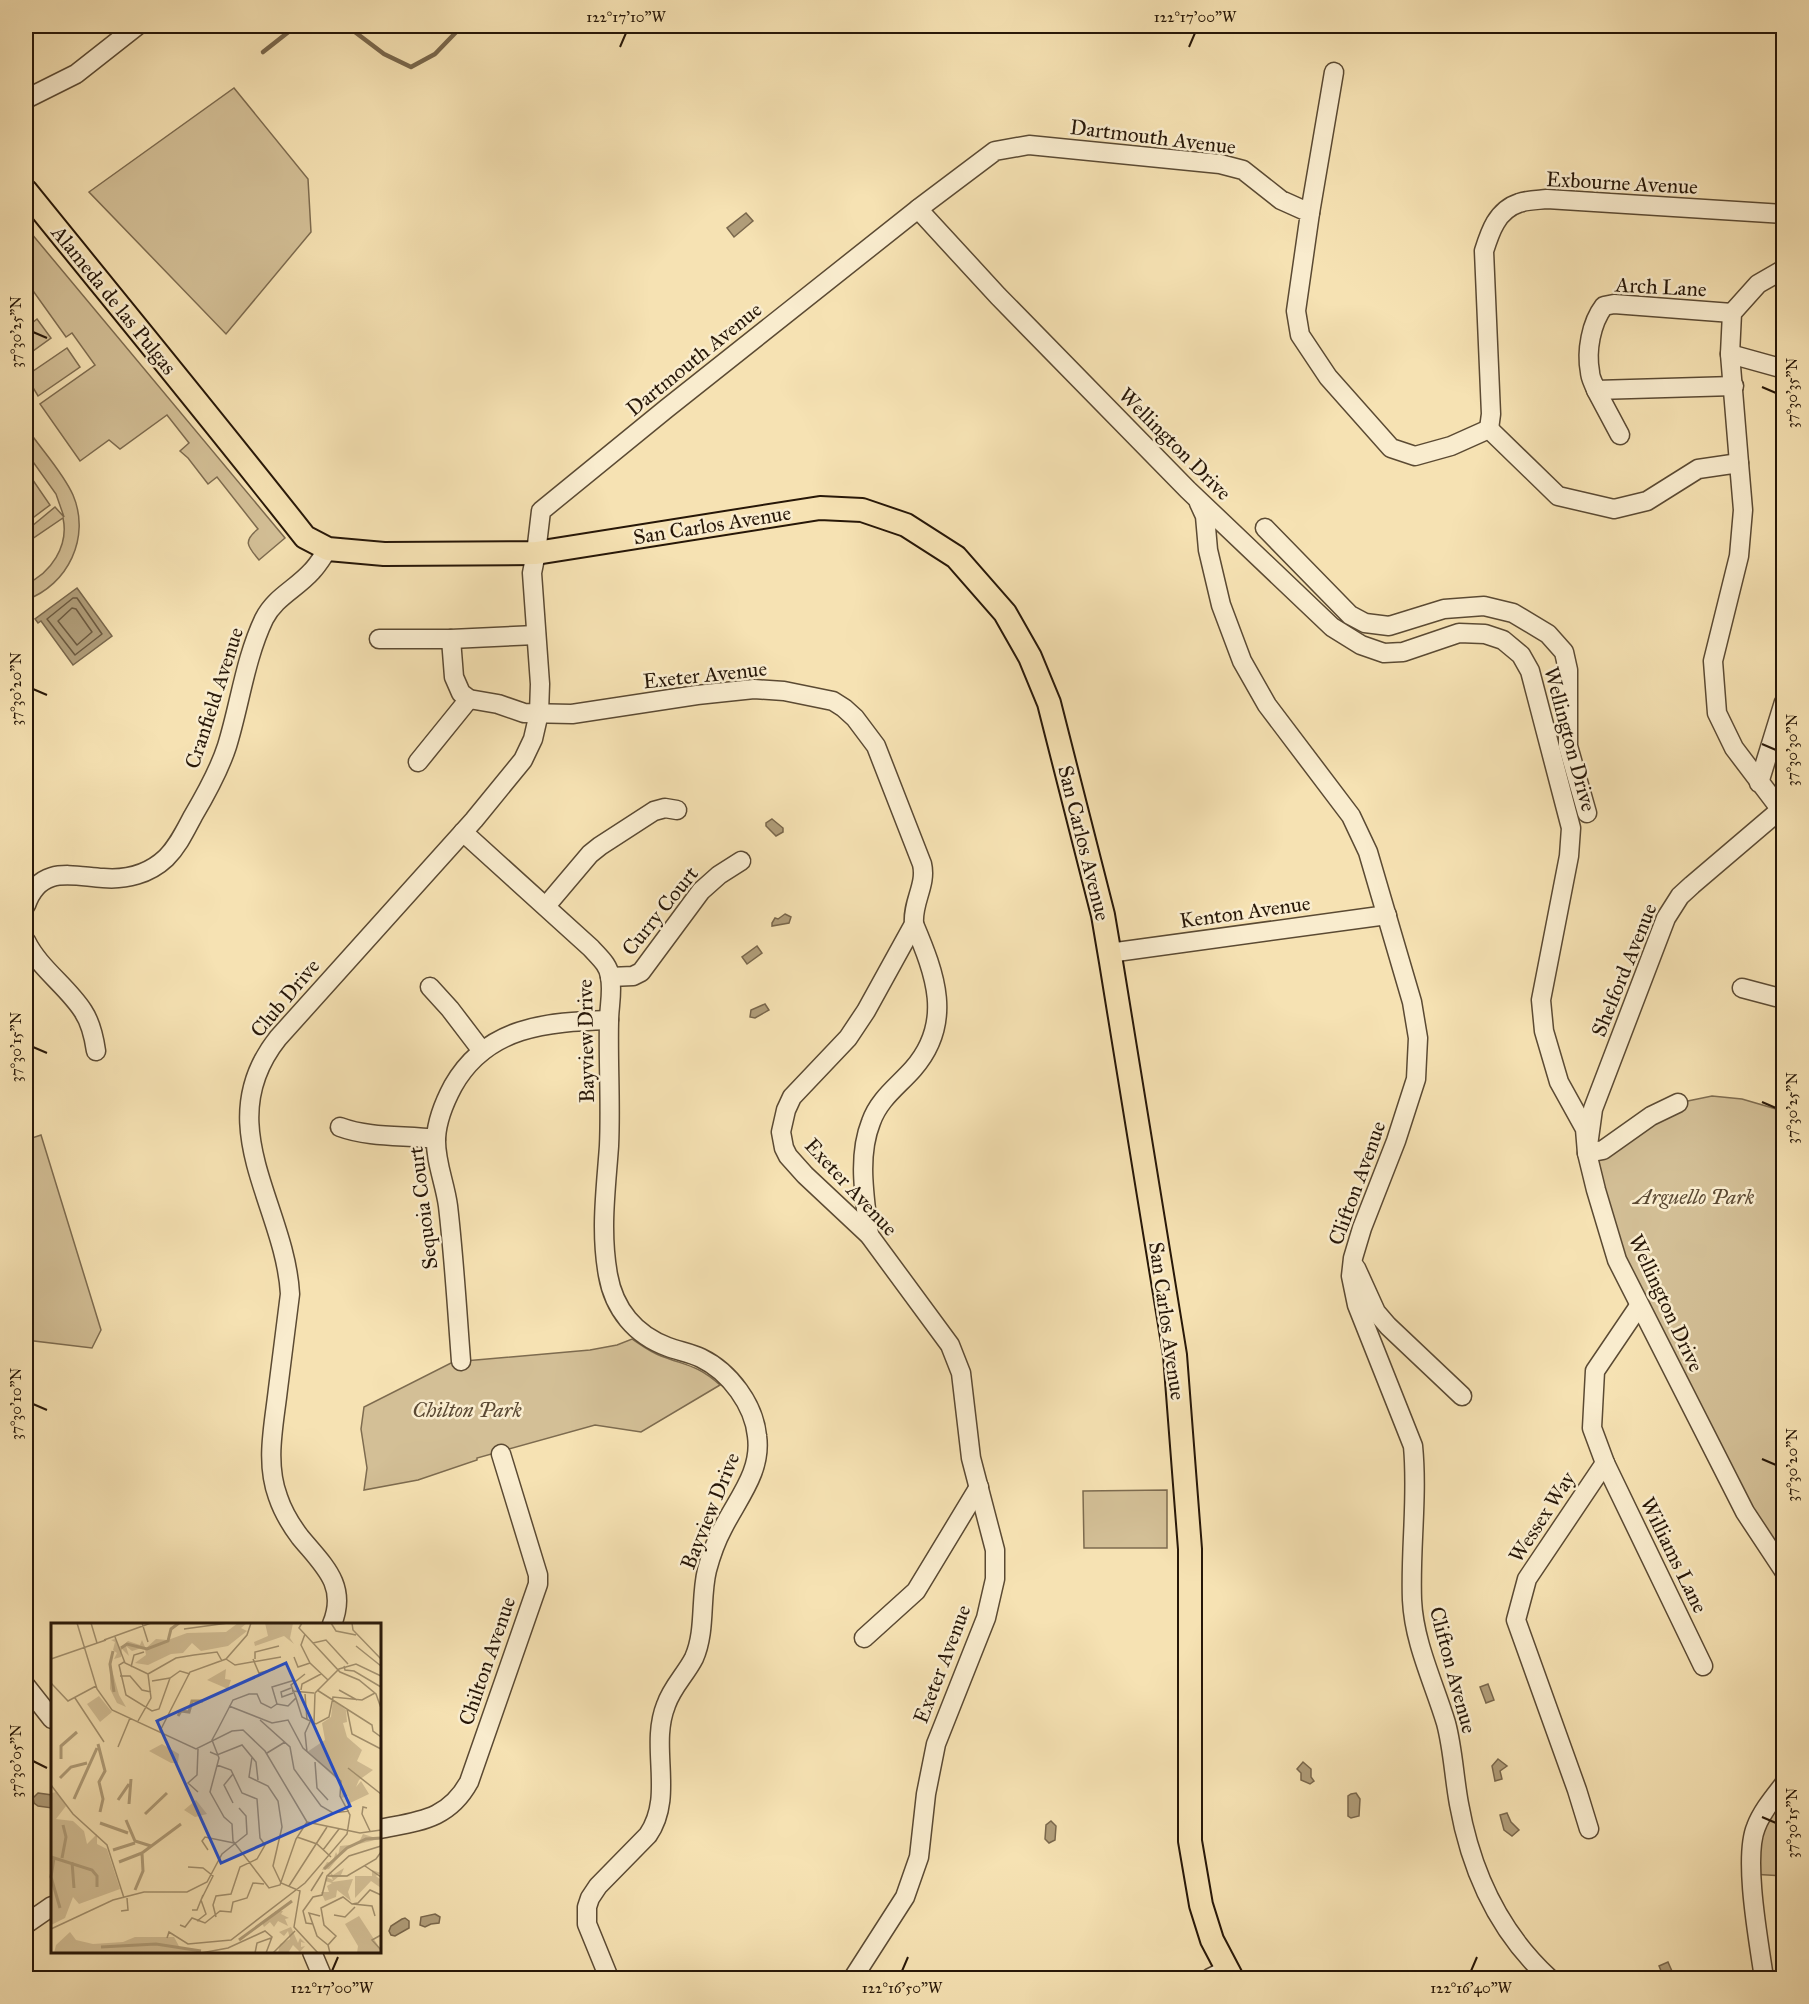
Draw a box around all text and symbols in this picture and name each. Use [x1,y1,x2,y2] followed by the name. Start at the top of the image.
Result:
[586,8,667,26] text: 122°17'10"W
[1154,8,1237,26] text: 122°17'00"W
[1069,114,1238,160] street label: Dartmouth Avenue
[1545,166,1699,200] street label: Exbourne Avenue
[45,219,182,380] street label: Alameda de las Pulgas
[1614,272,1708,302] street label: Arch Lane
[7,296,25,368] text: 37°30'25"N
[621,296,767,422] street label: Dartmouth Avenue
[1783,357,1801,428] text: 37°30'35"N
[1113,382,1237,506] street label: Wellington Drive
[631,500,793,550] street label: San Carlos Avenue
[179,624,249,772] street label: Cranfield Avenue
[7,652,25,726] text: 37°30'20"N
[642,656,769,694] street label: Exeter Avenue
[1538,664,1602,814] street label: Wellington Drive
[1783,714,1801,786] text: 37°30'30"N
[1052,763,1116,924] street label: San Carlos Avenue
[616,861,704,961] street label: Curry Court
[1178,890,1312,934] street label: Kenton Avenue
[1585,899,1663,1041] street label: Shelford Avenue
[245,953,325,1042] street label: Club Drive
[572,979,600,1103] street label: Bayview Drive
[7,1012,25,1082] text: 37°30'15"N
[1783,1072,1801,1144] text: 37°30'25"N
[1323,1117,1392,1249] street label: Clifton Avenue
[799,1133,903,1242] street label: Exeter Avenue
[403,1145,443,1271] street label: Sequoia Court
[1632,1184,1755,1210] park label: Arguello Park
[1623,1230,1709,1376] street label: Wellington Drive
[1143,1240,1191,1402] street label: San Carlos Avenue
[7,1368,25,1440] text: 37°30'10"N
[412,1397,522,1423] park label: Chilton Park
[1783,1428,1801,1502] text: 37°30'20"N
[675,1449,745,1573] street label: Bayview Drive
[1503,1466,1582,1567] street label: Wessex Way
[1635,1493,1713,1618] street label: Williams Lane
[453,1593,521,1729] street label: Chilton Avenue
[908,1601,977,1727] street label: Exeter Avenue
[1424,1604,1482,1736] street label: Clifton Avenue
[51,1623,381,1953] inset map
[7,1724,25,1798] text: 37°30'05"N
[1783,1788,1801,1858] text: 37°30'15"N
[291,1979,374,1997] text: 122°17'00"W
[862,1979,943,1997] text: 122°16'50"W
[1430,1979,1513,1997] text: 122°16'40"W

